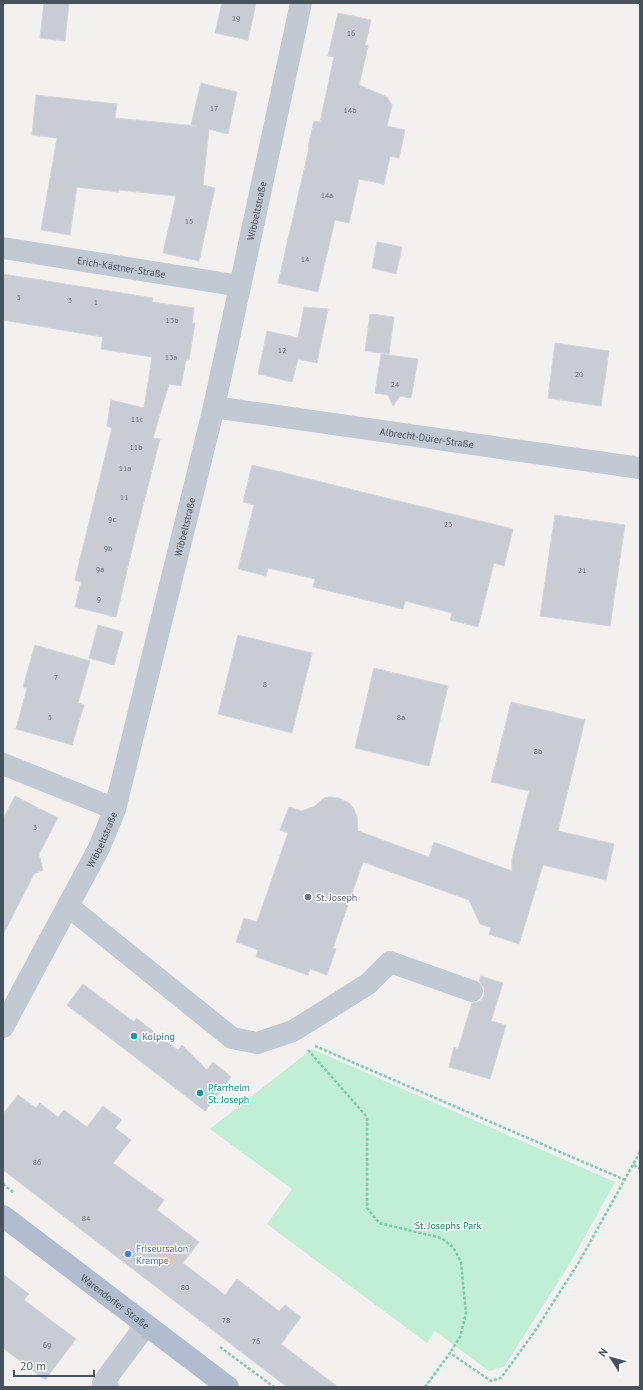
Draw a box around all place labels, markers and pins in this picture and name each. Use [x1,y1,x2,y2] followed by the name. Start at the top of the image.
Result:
[316,891,357,904] place label: St. Joseph
[303,892,313,902] marker: St. Joseph
[142,1030,175,1043] place label: Kolping
[129,1031,139,1041] marker: Kolping
[208,1081,250,1106] place label: Pfarrheim St. Joseph
[195,1088,205,1098] marker: Pfarrheim St. Joseph
[136,1242,188,1267] place label: Friseursalon Krampe
[123,1249,133,1259] marker: Friseursalon Krampe

